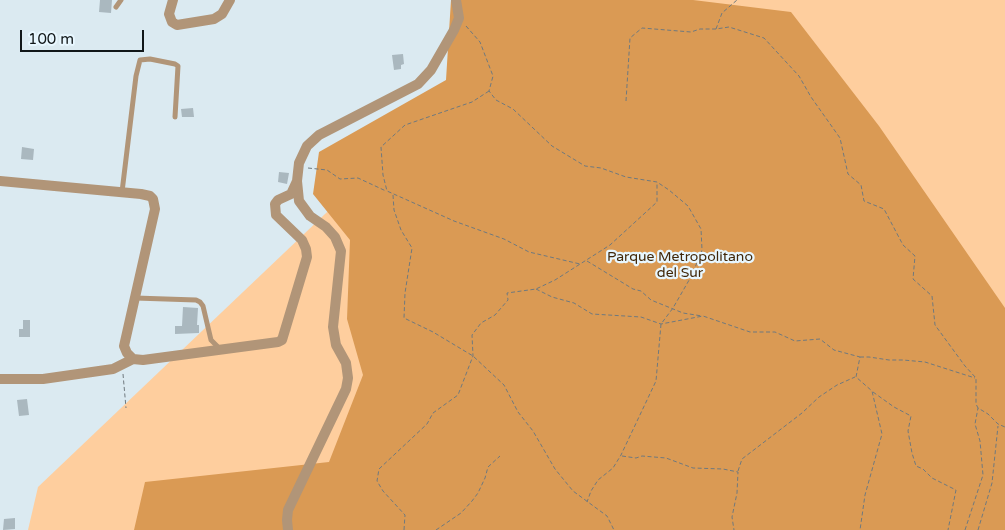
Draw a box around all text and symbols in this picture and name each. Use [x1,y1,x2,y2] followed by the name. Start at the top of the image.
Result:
[22,20,146,52] scale bar
[28,30,74,48] text: 100 m
[607,249,753,282] park label: Parque Metropolitano del Sur

